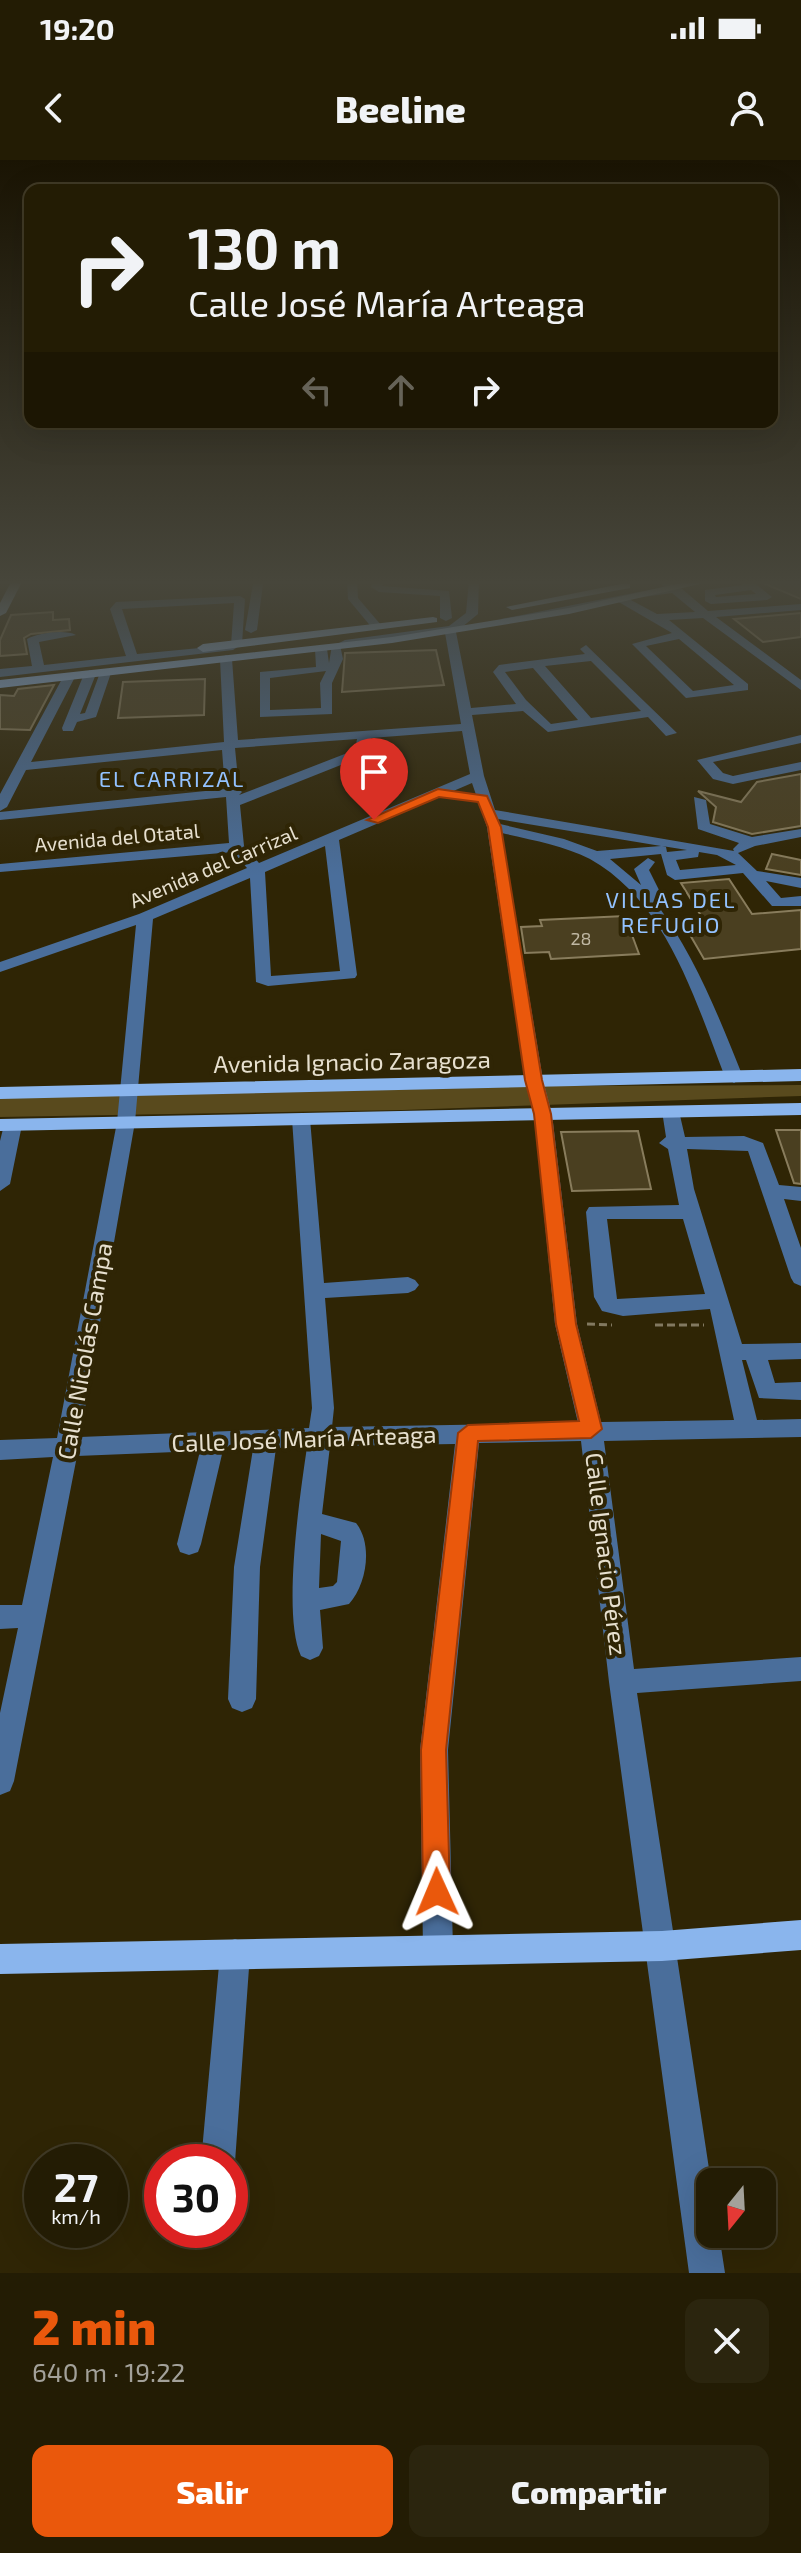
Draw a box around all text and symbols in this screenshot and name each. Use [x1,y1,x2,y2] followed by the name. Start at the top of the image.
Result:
[40,10,115,46] text: 19:20
[32,86,76,130] icon: back
[725,86,769,130] icon: person
[335,87,466,130] text: Beeline
[188,213,341,280] text: 130 m
[56,216,160,320] icon: right
[188,281,586,324] text: Calle José María Arteaga
[295,368,339,412] icon: left
[379,368,423,412] icon: ahead
[463,368,507,412] icon: right
[340,738,408,820] pin
[352,750,396,794] icon: arrive
[99,765,245,791] district label: EL CARRIZAL
[34,818,200,856] street label: Avenida del Otatal
[126,820,300,912] street label: Avenida del Carrizal
[606,886,736,937] district label: VILLAS DEL REFUGIO
[570,927,592,949] house number: 28
[213,1044,491,1078] street label: Avenida Ignacio Zaragoza
[51,1240,117,1462] street label: Calle Nicolás Campa
[171,1419,437,1457] street label: Calle José María Arteaga
[580,1451,634,1657] street label: Calle Ignacio Pérez
[395,1850,479,1934] position arrow
[144,2144,248,2248] speed limit sign: 30
[54,2162,98,2210] text: 27
[696,2168,776,2248] north arrow
[696,2168,776,2248] map controls
[51,2204,101,2228] text: km/h
[32,2297,156,2355] text: 2 min
[685,2299,769,2383] button: close
[32,2356,185,2387] text: 640 m · 19:22
[32,2445,393,2537] button: Salir
[409,2445,769,2537] button: Compartir

